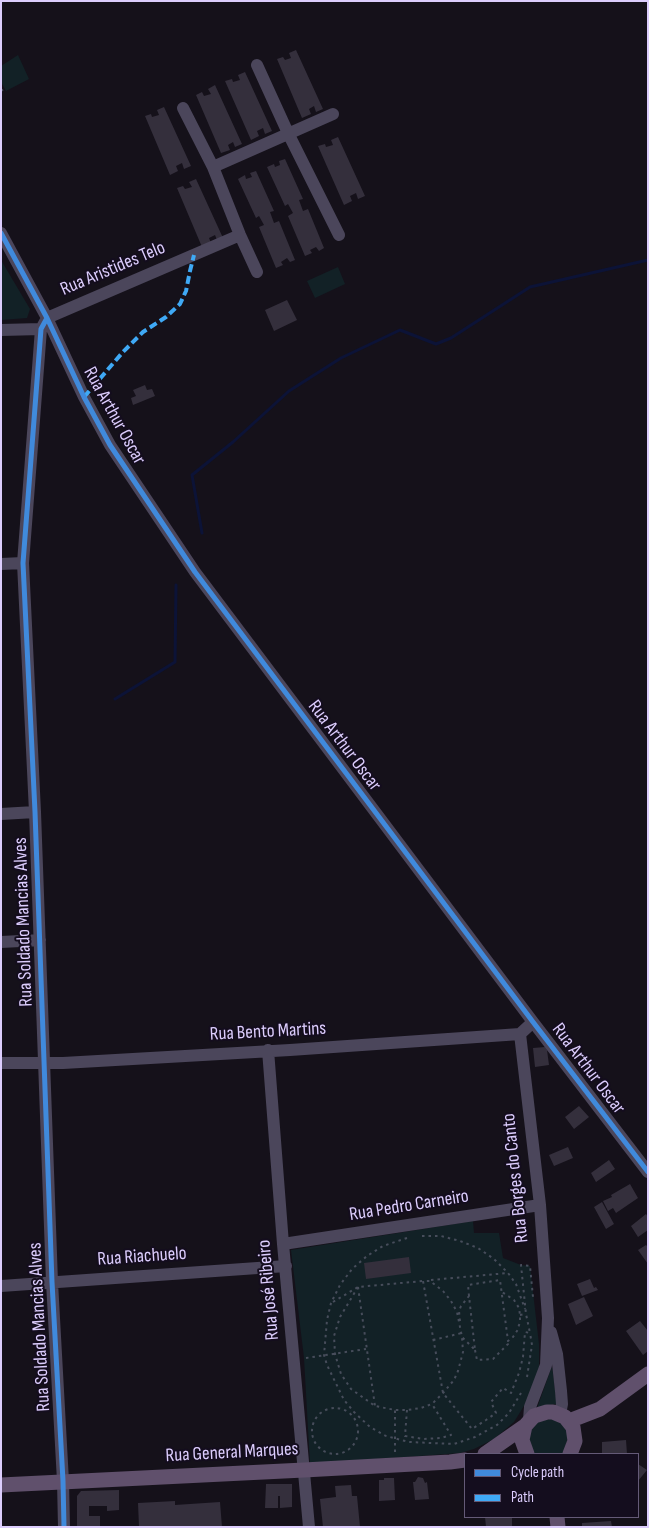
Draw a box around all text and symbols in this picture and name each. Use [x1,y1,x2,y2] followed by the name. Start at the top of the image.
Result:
[57,237,169,301] street label: Rua Aristides Telo
[78,363,150,469] street label: Rua Arthur Oscar
[302,696,386,796] street label: Rua Arthur Oscar
[10,837,38,1007] street label: Rua Soldado Mancias Alves
[209,1018,327,1046] street label: Rua Bento Martins
[546,1019,630,1119] street label: Rua Arthur Oscar
[498,1112,534,1244] street label: Rua Borges do Canto
[348,1185,470,1227] street label: Rua Pedro Carneiro
[253,1239,285,1341] street label: Rua José Ribeiro
[24,1242,56,1412] street label: Rua Soldado Mancias Alves
[97,1243,187,1271] street label: Rua Riachuelo
[165,1438,299,1468] street label: Rua General Marques
[464,1453,639,1518] legend
[511,1463,564,1482] text: Cycle path
[511,1488,534,1507] text: Path

